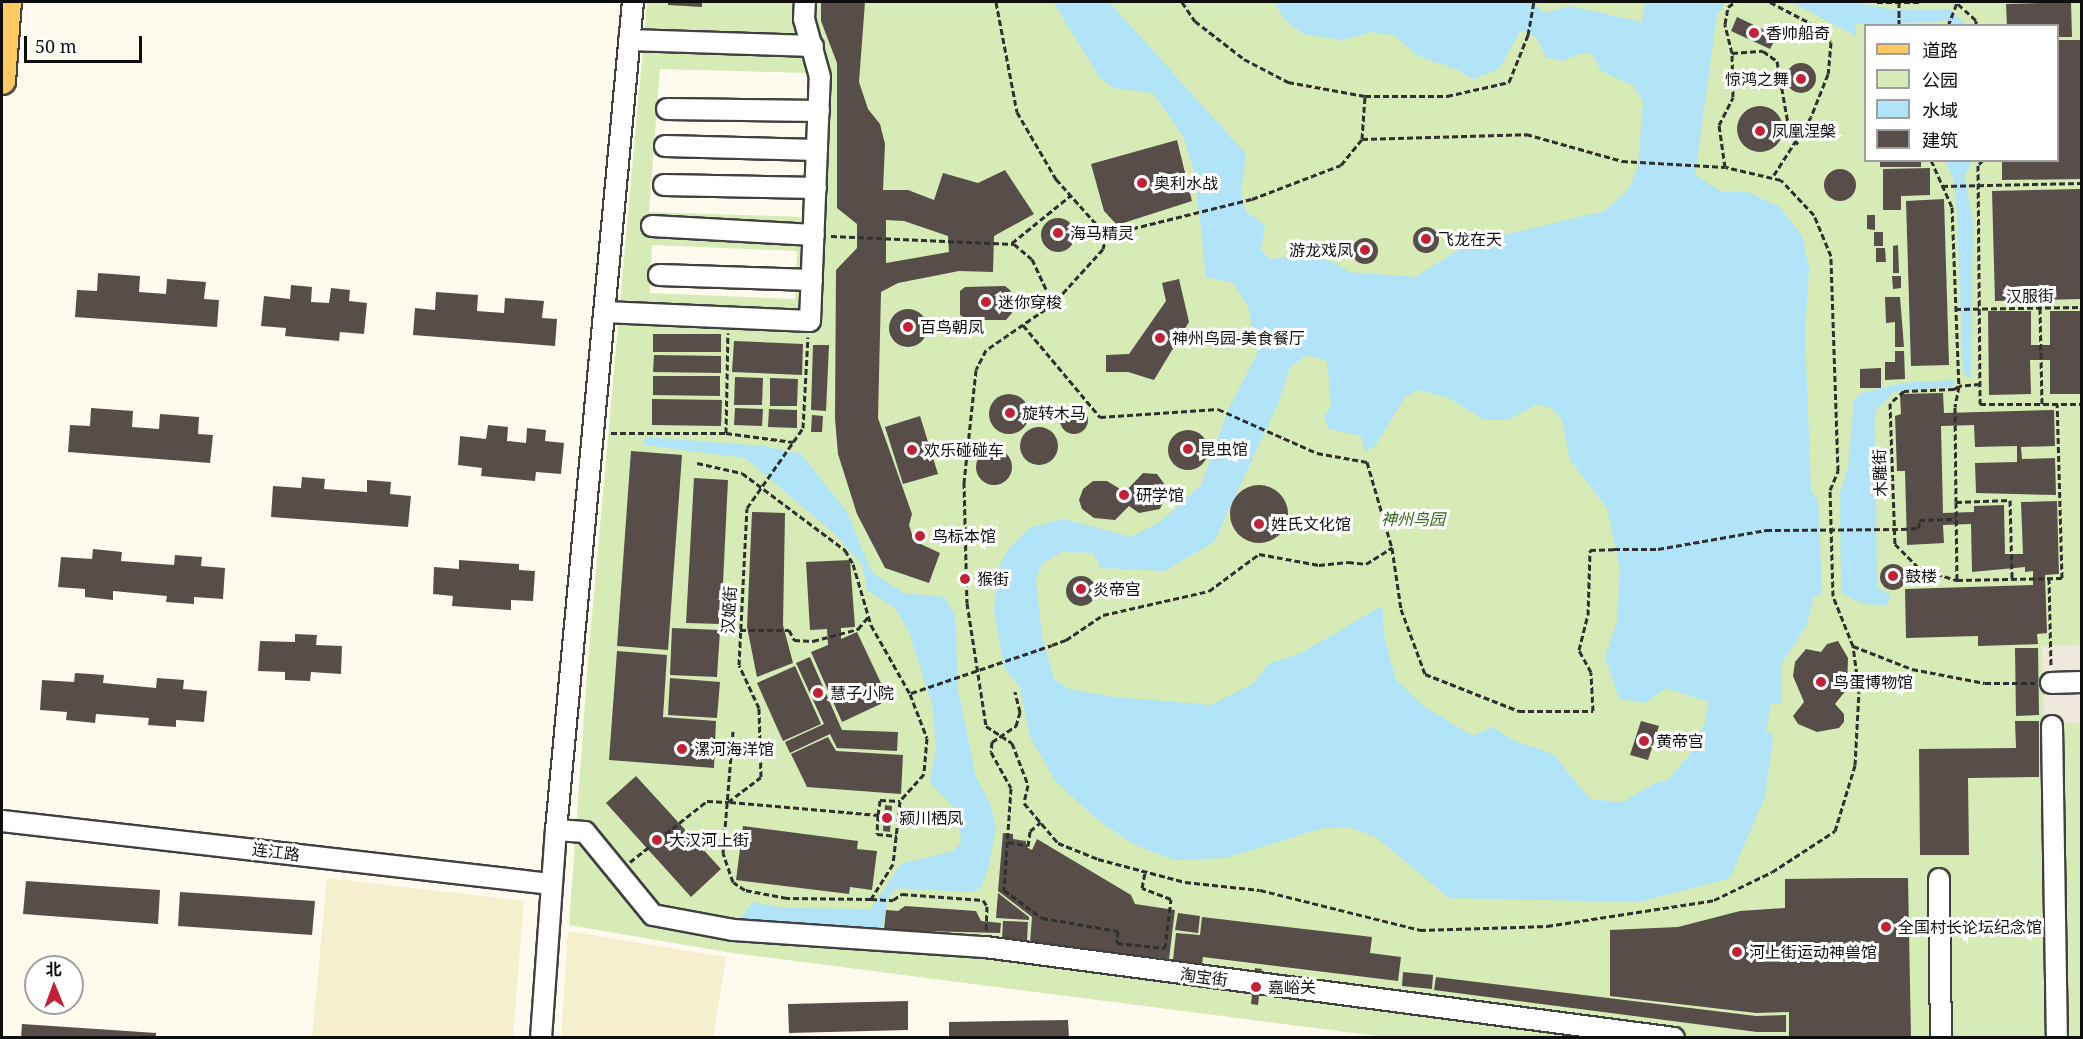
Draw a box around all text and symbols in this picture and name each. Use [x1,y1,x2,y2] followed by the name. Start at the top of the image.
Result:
[1766,23,1830,43] place label: 香帅船奇
[27,24,146,62] scale bar
[1864,24,2059,162] legend
[1747,26,1761,40] marker: 香帅船奇
[35,34,77,58] text: 50 m
[1922,38,1958,62] text: 道路
[1922,68,1958,92] text: 公园
[1725,69,1789,89] place label: 惊鸿之舞
[1794,72,1808,86] marker: 惊鸿之舞
[1922,98,1958,122] text: 水域
[1772,121,1836,141] place label: 凤凰涅槃
[1753,124,1767,138] marker: 凤凰涅槃
[1922,128,1958,152] text: 建筑
[1154,173,1218,193] place label: 奥利水战
[1135,176,1149,190] marker: 奥利水战
[1070,223,1134,243] place label: 海马精灵
[1051,226,1065,240] marker: 海马精灵
[1438,229,1502,249] place label: 飞龙在天
[1419,232,1433,246] marker: 飞龙在天
[1289,240,1353,260] place label: 游龙戏凤
[1358,243,1372,257] marker: 游龙戏凤
[2006,286,2054,306] street label: 汉服街
[998,292,1062,312] place label: 迷你穿梭
[979,295,993,309] marker: 迷你穿梭
[920,317,984,337] place label: 百鸟朝凤
[901,320,915,334] marker: 百鸟朝凤
[1172,328,1305,348] place label: 神州鸟园-美食餐厅
[1153,331,1167,345] marker: 神州鸟园-美食餐厅
[1022,403,1086,423] place label: 旋转木马
[1003,406,1017,420] marker: 旋转木马
[1200,439,1248,459] place label: 昆虫馆
[924,440,1004,460] place label: 欢乐碰碰车
[1181,442,1195,456] marker: 昆虫馆
[905,443,919,457] marker: 欢乐碰碰车
[1870,449,1890,497] street label: 木雕街
[1136,485,1184,505] place label: 研学馆
[1117,488,1131,502] marker: 研学馆
[1381,509,1445,529] park label: 神州鸟园
[1271,514,1351,534] place label: 姓氏文化馆
[1252,517,1266,531] marker: 姓氏文化馆
[932,526,996,546] place label: 鸟标本馆
[913,529,927,543] marker: 鸟标本馆
[1905,566,1937,586] place label: 鼓楼
[977,569,1009,589] place label: 猴街
[1886,569,1900,583] marker: 鼓楼
[958,572,972,586] marker: 猴街
[1093,579,1141,599] place label: 炎帝宫
[1074,582,1088,596] marker: 炎帝宫
[718,586,740,634] street label: 汉姬街
[1833,672,1913,692] place label: 鸟蛋博物馆
[1814,675,1828,689] marker: 鸟蛋博物馆
[830,683,894,703] place label: 慧子小院
[811,686,825,700] marker: 慧子小院
[1656,731,1704,751] place label: 黄帝宫
[1637,734,1651,748] marker: 黄帝宫
[694,739,774,759] place label: 漯河海洋馆
[675,742,689,756] marker: 漯河海洋馆
[899,808,963,828] place label: 颍川栖凤
[880,811,894,825] marker: 颍川栖凤
[669,830,749,850] place label: 大汉河上街
[650,833,664,847] marker: 大汉河上街
[251,840,301,864] street label: 连江路
[1898,917,2042,937] place label: 全国村长论坛纪念馆
[1879,920,1893,934] marker: 全国村长论坛纪念馆
[1749,942,1877,962] place label: 河上街运动神兽馆
[1730,945,1744,959] marker: 河上街运动神兽馆
[24,955,84,1015] north arrow
[46,958,62,980] text: 北
[1179,964,1229,990] street label: 淘宝街
[1268,977,1316,997] place label: 嘉峪关
[1249,980,1263,994] marker: 嘉峪关

